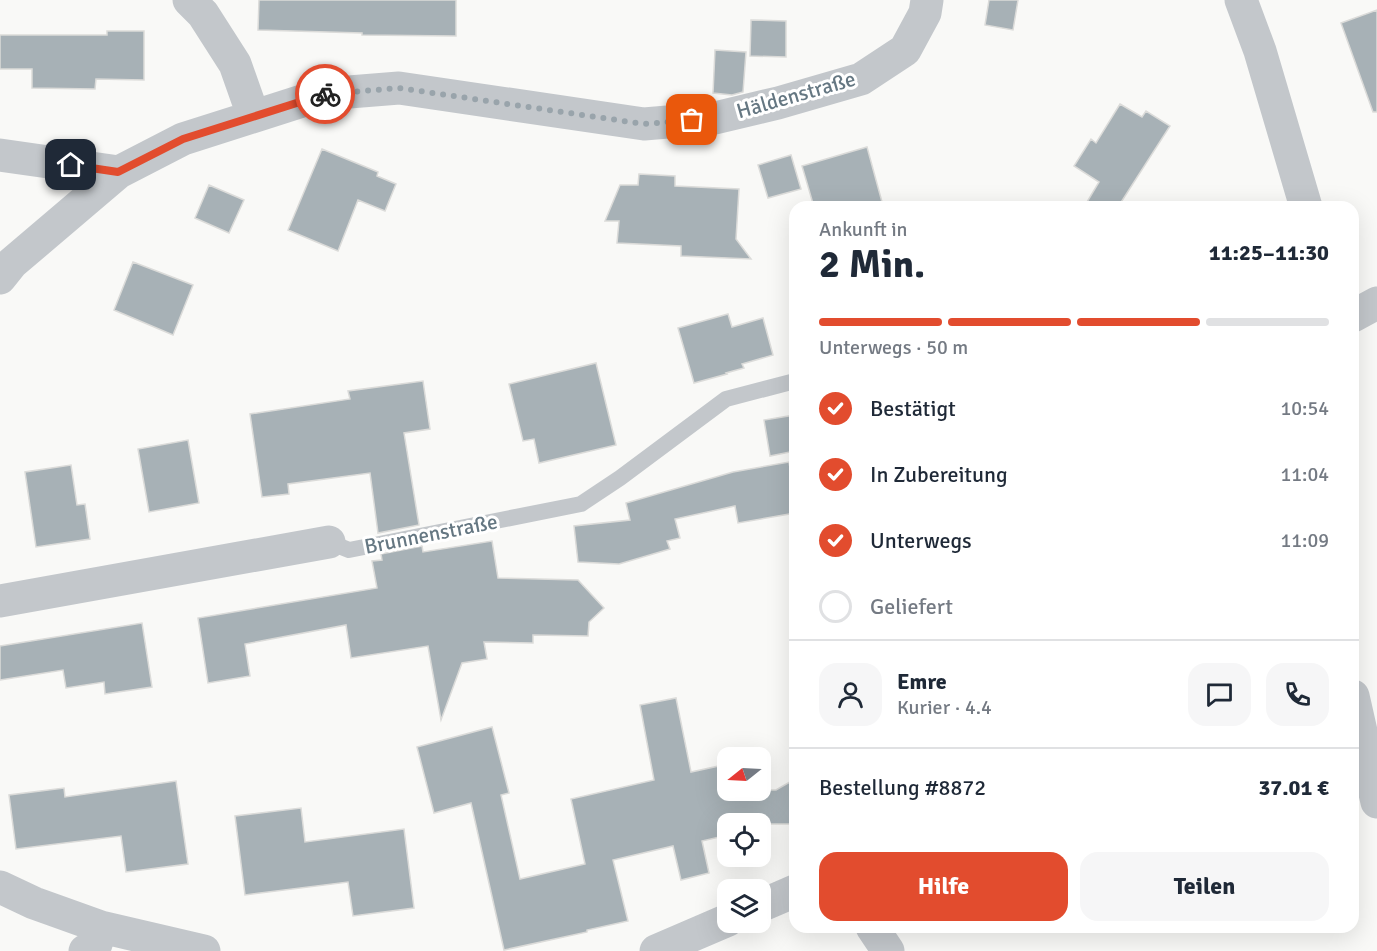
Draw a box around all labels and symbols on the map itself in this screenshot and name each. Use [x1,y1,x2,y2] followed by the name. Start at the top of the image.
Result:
[295,64,355,124] courier
[734,66,858,124] street label: Häldenstraße
[666,94,717,145] pin
[45,139,96,190] pin
[362,508,500,560] street label: Brunnenstraße
[717,747,771,801] north arrow

